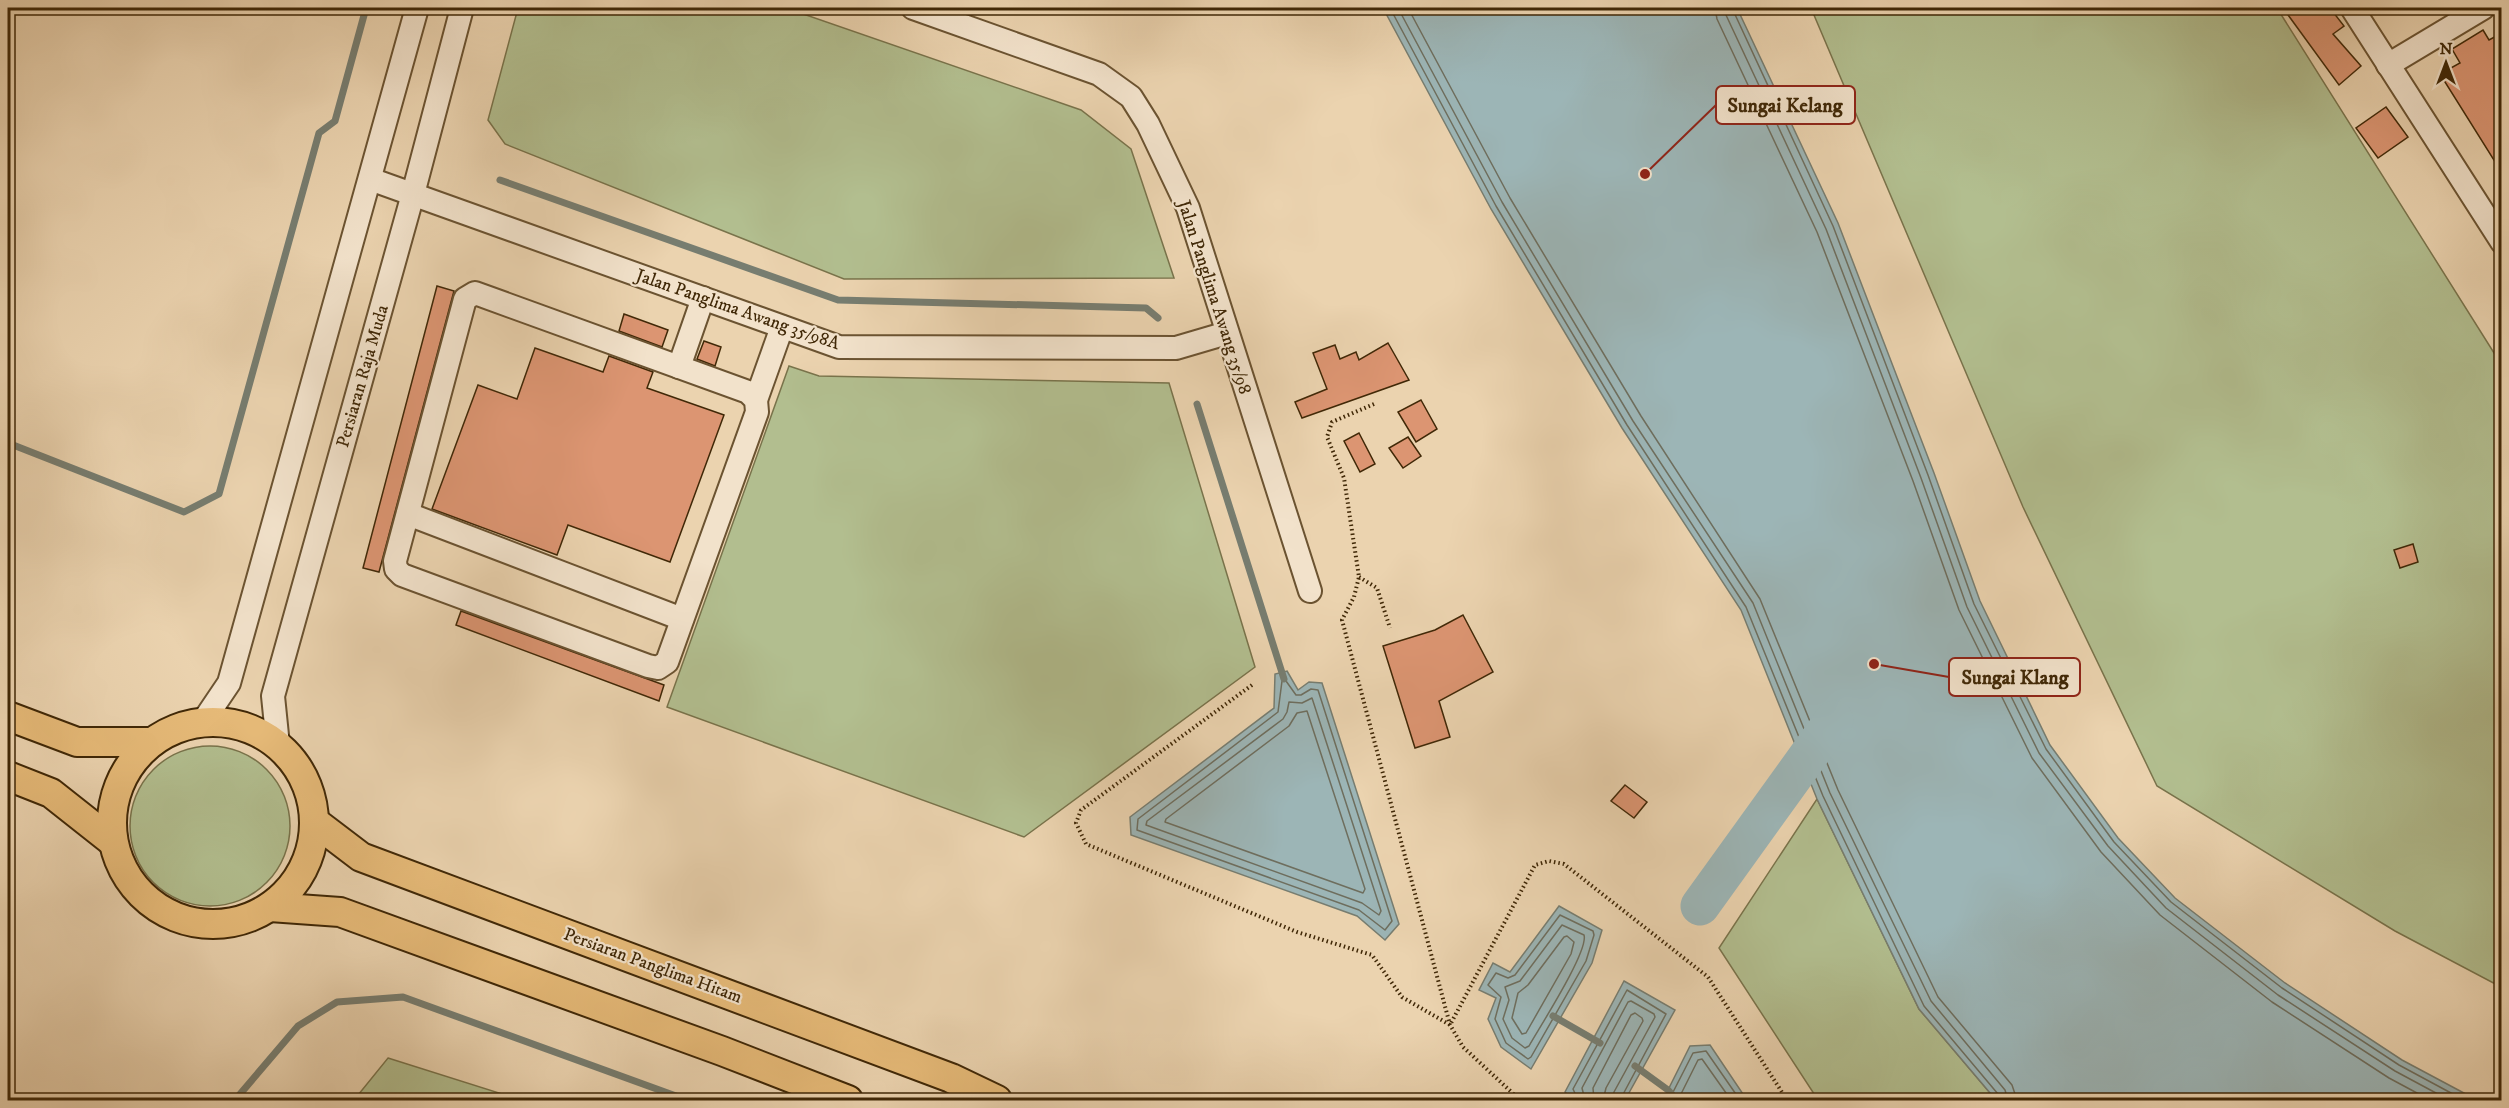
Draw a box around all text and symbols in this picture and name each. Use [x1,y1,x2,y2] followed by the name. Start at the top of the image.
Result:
[2416,33,2476,93] north arrow
[2439,39,2453,59] text: N
[1716,86,1855,124] callout: Sungai Kelang
[1727,94,1844,119] text: Sungai Kelang
[1172,196,1256,397] street label: Jalan Panglima Awang 35/98
[631,264,843,355] street label: Jalan Panglima Awang 35/98A
[332,302,394,450] street label: Persiaran Raja Muda
[1949,658,2080,696] callout: Sungai Klang
[1961,666,2070,691] text: Sungai Klang
[560,923,745,1008] street label: Persiaran Panglima Hitam

